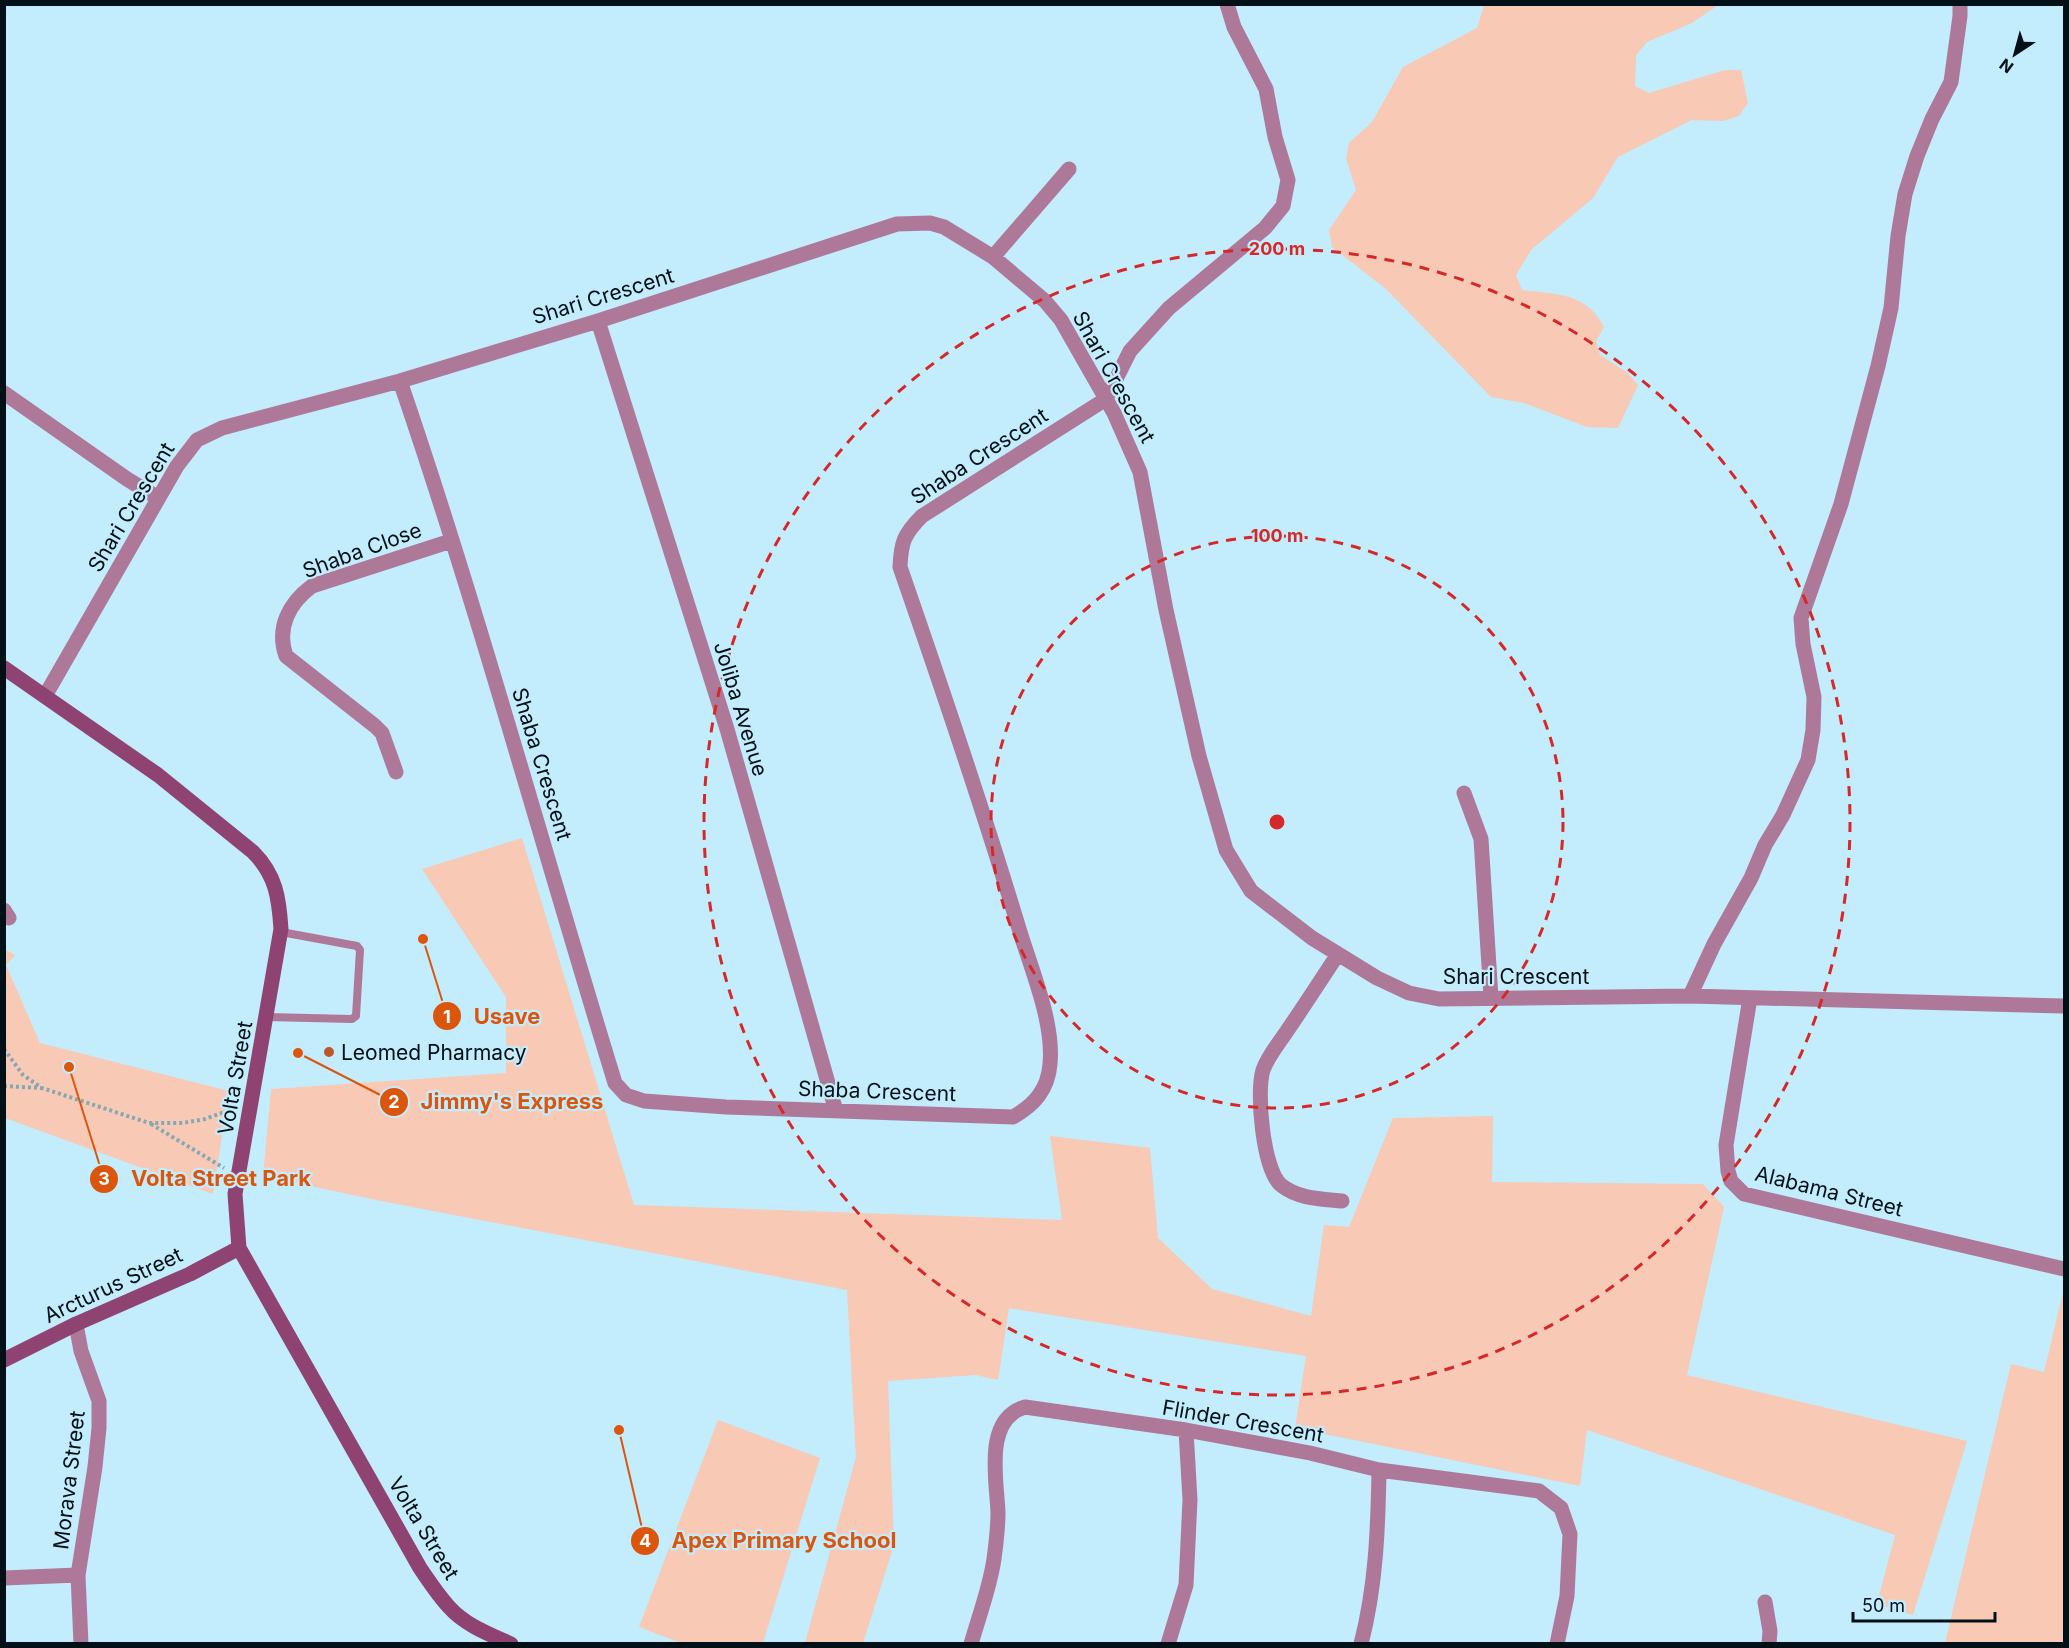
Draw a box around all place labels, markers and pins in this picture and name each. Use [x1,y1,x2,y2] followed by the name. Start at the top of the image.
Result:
[1267,812,1287,832] centre of rings
[432,996,553,1036] callout: Usave
[341,1040,527,1065] place label: Leomed Pharmacy
[322,1045,336,1059] marker: Leomed Pharmacy
[379,1082,616,1122] callout: Jimmy's Express
[89,1159,323,1199] callout: Volta Street Park
[630,1521,909,1561] callout: Apex Primary School

